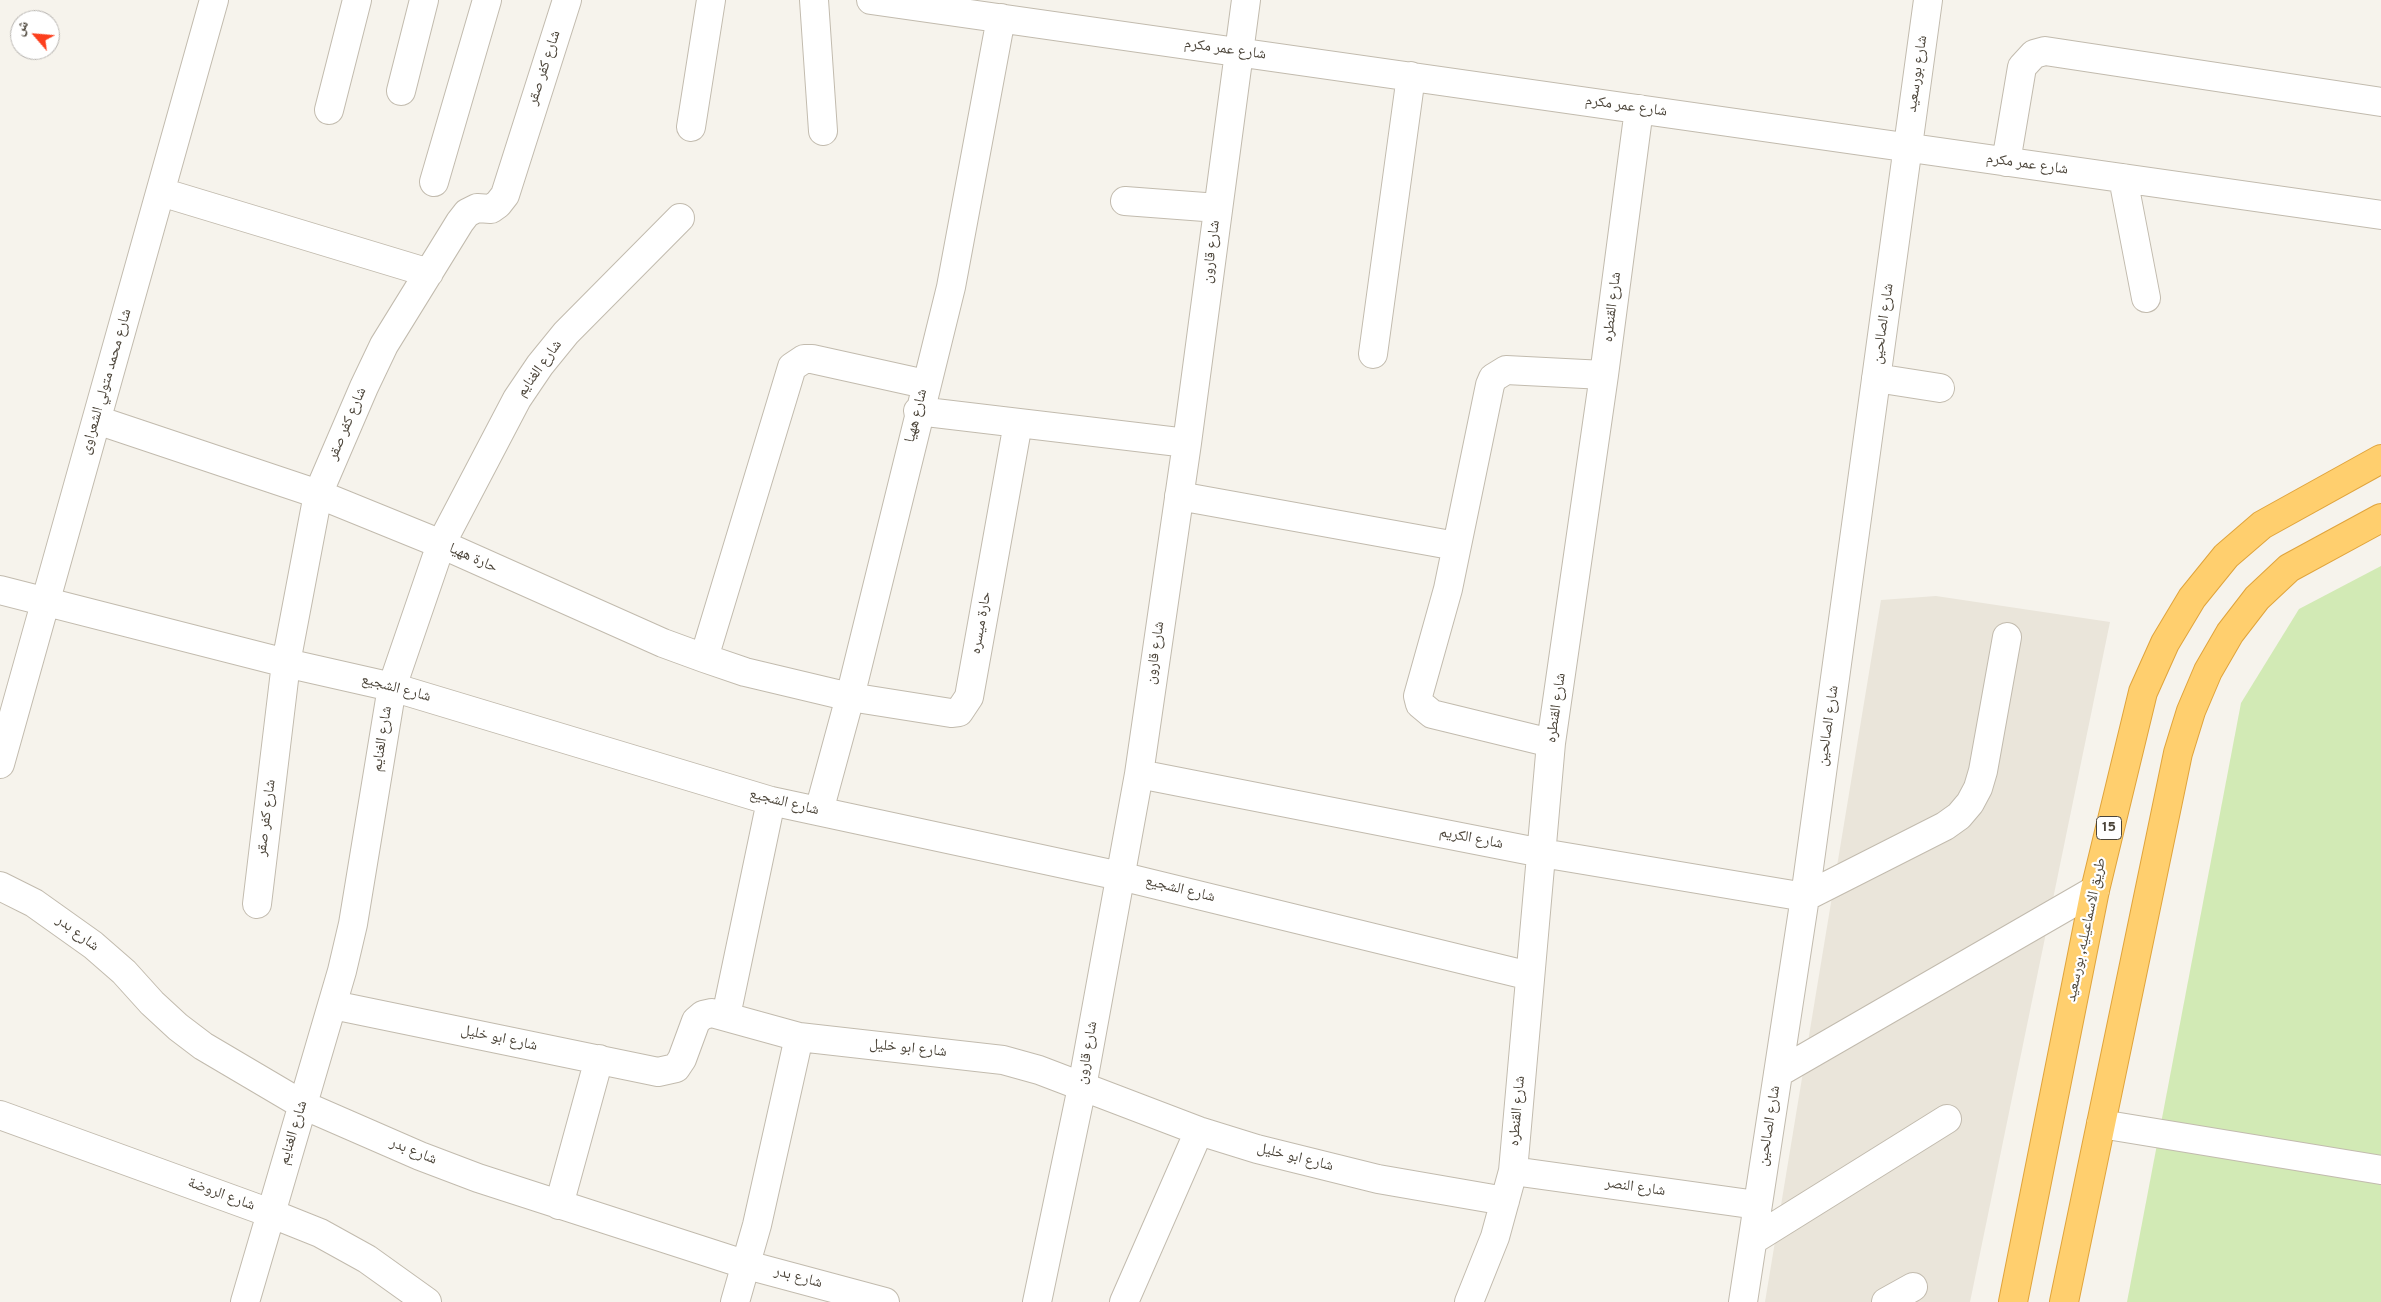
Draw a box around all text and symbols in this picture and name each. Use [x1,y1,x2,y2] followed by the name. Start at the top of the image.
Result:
[10,10,60,60] north arrow
[11,18,33,39] text: ش
[524,28,566,108] street label: شارع كفر صقر
[1904,34,1932,114] street label: شارع بورسعيد
[1183,35,1267,65] street label: شارع عمر مكرم
[1584,92,1668,122] street label: شارع عمر مكرم
[1985,150,2069,180] street label: شارع عمر مكرم
[1199,219,1225,285] street label: شارع قارون
[1600,271,1626,343] street label: شارع القنطره
[1869,282,1899,366] street label: شارع الصالحين
[78,307,136,457] street label: شارع محمد متولي الشعراوى
[513,337,567,401] street label: شارع الغنايم
[325,385,371,463] street label: شارع كفر صقر
[902,387,932,445] street label: شارع ههيا
[446,540,500,578] street label: حارة ههيا
[968,590,996,656] street label: حارة ميسره
[1143,620,1169,686] street label: شارع قارون
[359,671,433,707] street label: شارع الشجيع
[1543,672,1571,744] street label: شارع القنطره
[1814,684,1844,768] street label: شارع الصالحين
[369,705,397,773] street label: شارع الغنايم
[253,779,281,857] street label: شارع كفر صقر
[747,786,821,820] street label: شارع الشجيع
[2096,816,2122,840] road number: 15
[1437,824,1505,854] street label: شارع الكريم
[2063,856,2111,1004] street label: طريق الاسماعيليه, بورسعيد
[1143,873,1217,907] street label: شارع الشجيع
[52,912,102,956] street label: شارع بدر
[1074,1020,1102,1086] street label: شارع قارون
[459,1022,539,1056] street label: شارع ابو خليل
[868,1036,948,1062] street label: شارع ابو خليل
[1506,1075,1530,1147] street label: شارع القنطره
[1755,1084,1785,1168] street label: شارع الصالحين
[276,1099,312,1167] street label: شارع الغنايم
[387,1134,439,1170] street label: شارع بدر
[1255,1140,1335,1176] street label: شارع ابو خليل
[185,1174,257,1216] street label: شارع الروضة
[1604,1175,1666,1201] street label: شارع النصر
[772,1263,824,1293] street label: شارع بدر

